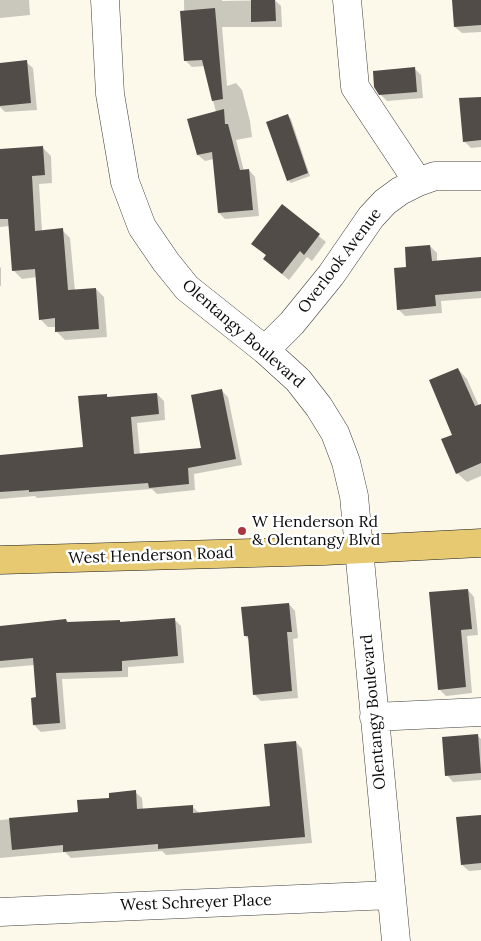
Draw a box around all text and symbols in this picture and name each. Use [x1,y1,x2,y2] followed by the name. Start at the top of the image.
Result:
[294,205,386,317] street label: Overlook Avenue
[178,276,308,392] street label: Olentangy Boulevard
[252,512,380,550] place label: W Henderson Rd & Olentangy Blvd
[236,525,248,537] marker: W Henderson Rd & Olentangy Blvd
[68,544,234,568] street label: West Henderson Road
[358,634,390,790] street label: Olentangy Boulevard
[120,891,272,915] street label: West Schreyer Place

